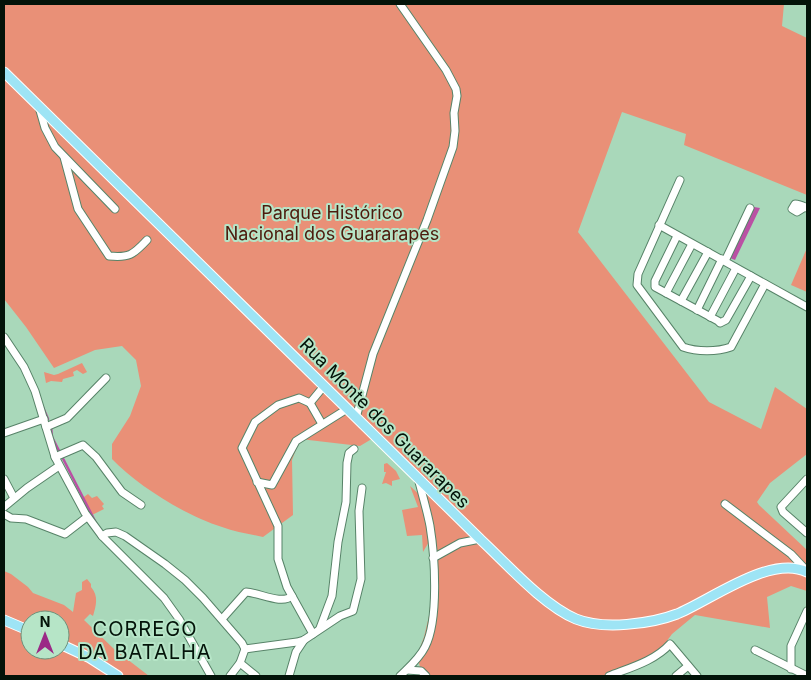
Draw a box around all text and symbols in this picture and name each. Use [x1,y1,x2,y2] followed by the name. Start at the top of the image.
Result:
[225,202,439,244] park label: Parque Histórico Nacional dos Guararapes
[296,334,474,512] street label: Rua Monte dos Guararapes
[20,610,70,660] north arrow
[40,613,50,630] text: N
[78,617,212,664] district label: CORREGO DA BATALHA

